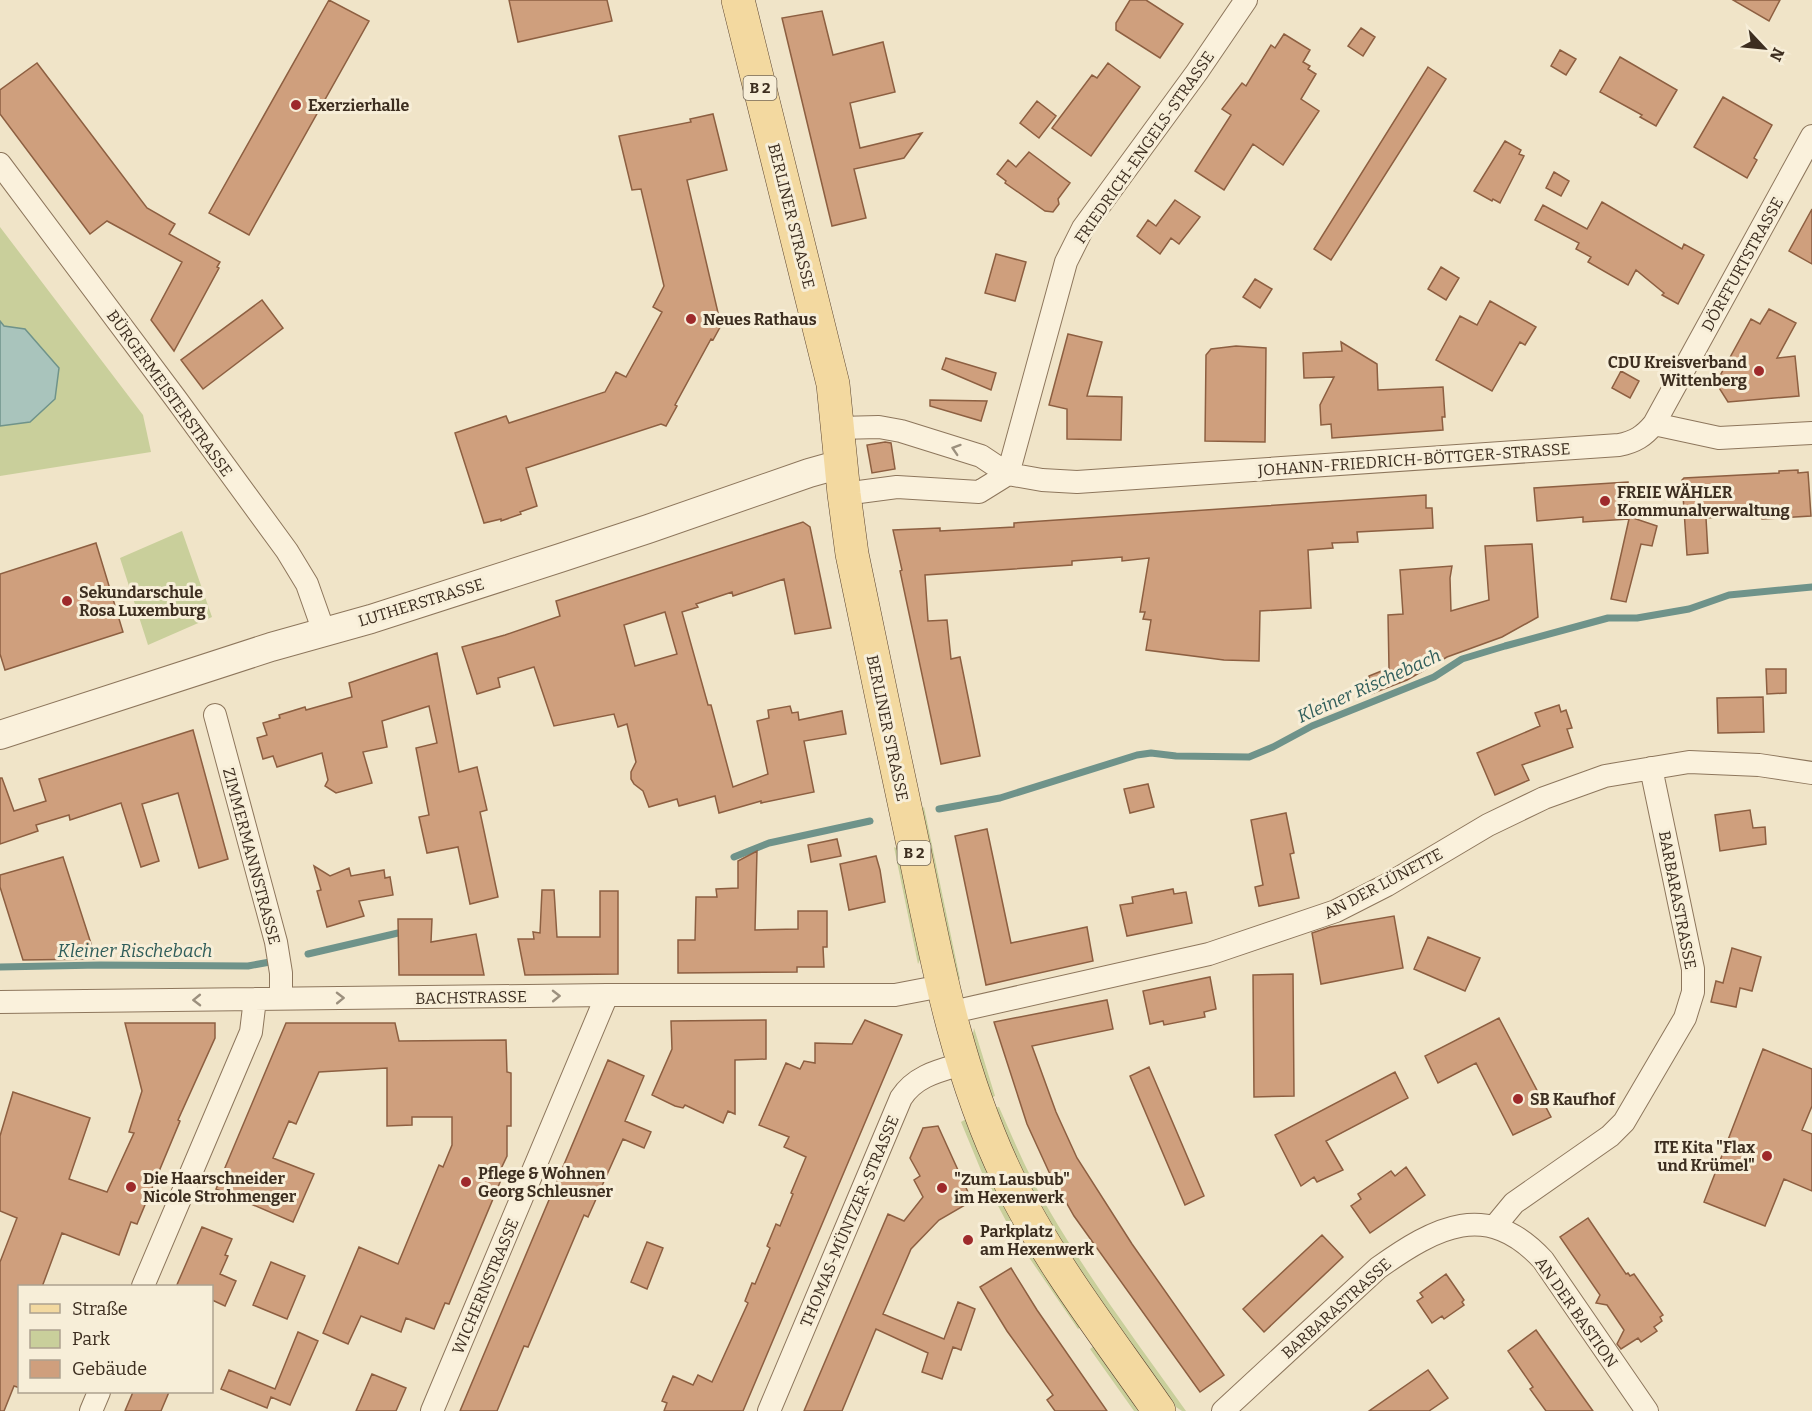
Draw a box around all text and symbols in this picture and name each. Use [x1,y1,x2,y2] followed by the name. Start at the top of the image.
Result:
[1734,18,1794,78] north arrow
[1766,45,1788,64] text: N
[1071,47,1218,247] street label: FRIEDRICH-ENGELS-STRASSE
[744,76,777,100] road number: B 2
[308,96,410,115] place label: Exerzierhalle
[289,98,303,112] marker: Exerzierhalle
[764,141,819,291] street label: BERLINER STRASSE
[1698,194,1787,335] street label: DÖRFFURTSTRASSE
[103,306,236,480] street label: BÜRGERMEISTERSTRASSE
[703,310,817,329] place label: Neues Rathaus
[684,312,698,326] marker: Neues Rathaus
[1608,353,1747,390] place label: CDU Kreisverband Wittenberg
[1752,364,1766,378] marker: CDU Kreisverband Wittenberg
[1256,439,1571,480] street label: JOHANN-FRIEDRICH-BÖTTGER-STRASSE
[951,443,962,456] one-way arrow
[1617,483,1790,520] place label: FREIE WÄHLER Kommunalverwaltung
[1598,494,1612,508] marker: FREIE WÄHLER Kommunalverwaltung
[356,574,486,631] street label: LUTHERSTRASSE
[79,583,206,620] place label: Sekundarschule Rosa Luxemburg
[60,594,74,608] marker: Sekundarschule Rosa Luxemburg
[1294,644,1444,728] water label: Kleiner Rischebach
[863,653,912,803] street label: BERLINER STRASSE
[219,766,284,947] street label: ZIMMERMANNSTRASSE
[1655,829,1700,971] street label: BARBARASTRASSE
[898,841,930,865] road number: B 2
[1321,844,1446,923] street label: AN DER LÜNETTE
[58,940,212,962] water label: Kleiner Rischebach
[415,987,527,1008] street label: BACHSTRASSE
[551,990,560,1002] one-way arrow
[335,992,344,1004] one-way arrow
[192,994,201,1006] one-way arrow
[1530,1090,1616,1109] place label: SB Kaufhof
[1511,1092,1525,1106] marker: SB Kaufhof
[796,1113,903,1330] street label: THOMAS-MÜNTZER-STRASSE
[1654,1138,1755,1175] place label: ITE Kita "Flax und Krümel"
[1760,1149,1774,1163] marker: ITE Kita "Flax und Krümel"
[478,1164,613,1201] place label: Pflege & Wohnen Georg Schleusner
[143,1169,297,1206] place label: Die Haarschneider Nicole Strohmenger
[954,1170,1070,1207] place label: "Zum Lausbub" im Hexenwerk
[459,1175,473,1189] marker: Pflege & Wohnen Georg Schleusner
[124,1180,138,1194] marker: Die Haarschneider Nicole Strohmenger
[935,1181,949,1195] marker: "Zum Lausbub" im Hexenwerk
[448,1215,523,1357] street label: WICHERNSTRASSE
[980,1222,1094,1259] place label: Parkplatz am Hexenwerk
[961,1233,975,1247] marker: Parkplatz am Hexenwerk
[1531,1253,1622,1372] street label: AN DER BASTION
[1278,1254,1395,1363] street label: BARBARASTRASSE
[18,1285,213,1393] legend
[72,1298,128,1320] text: Straße
[72,1328,111,1350] text: Park
[72,1358,147,1380] text: Gebäude

